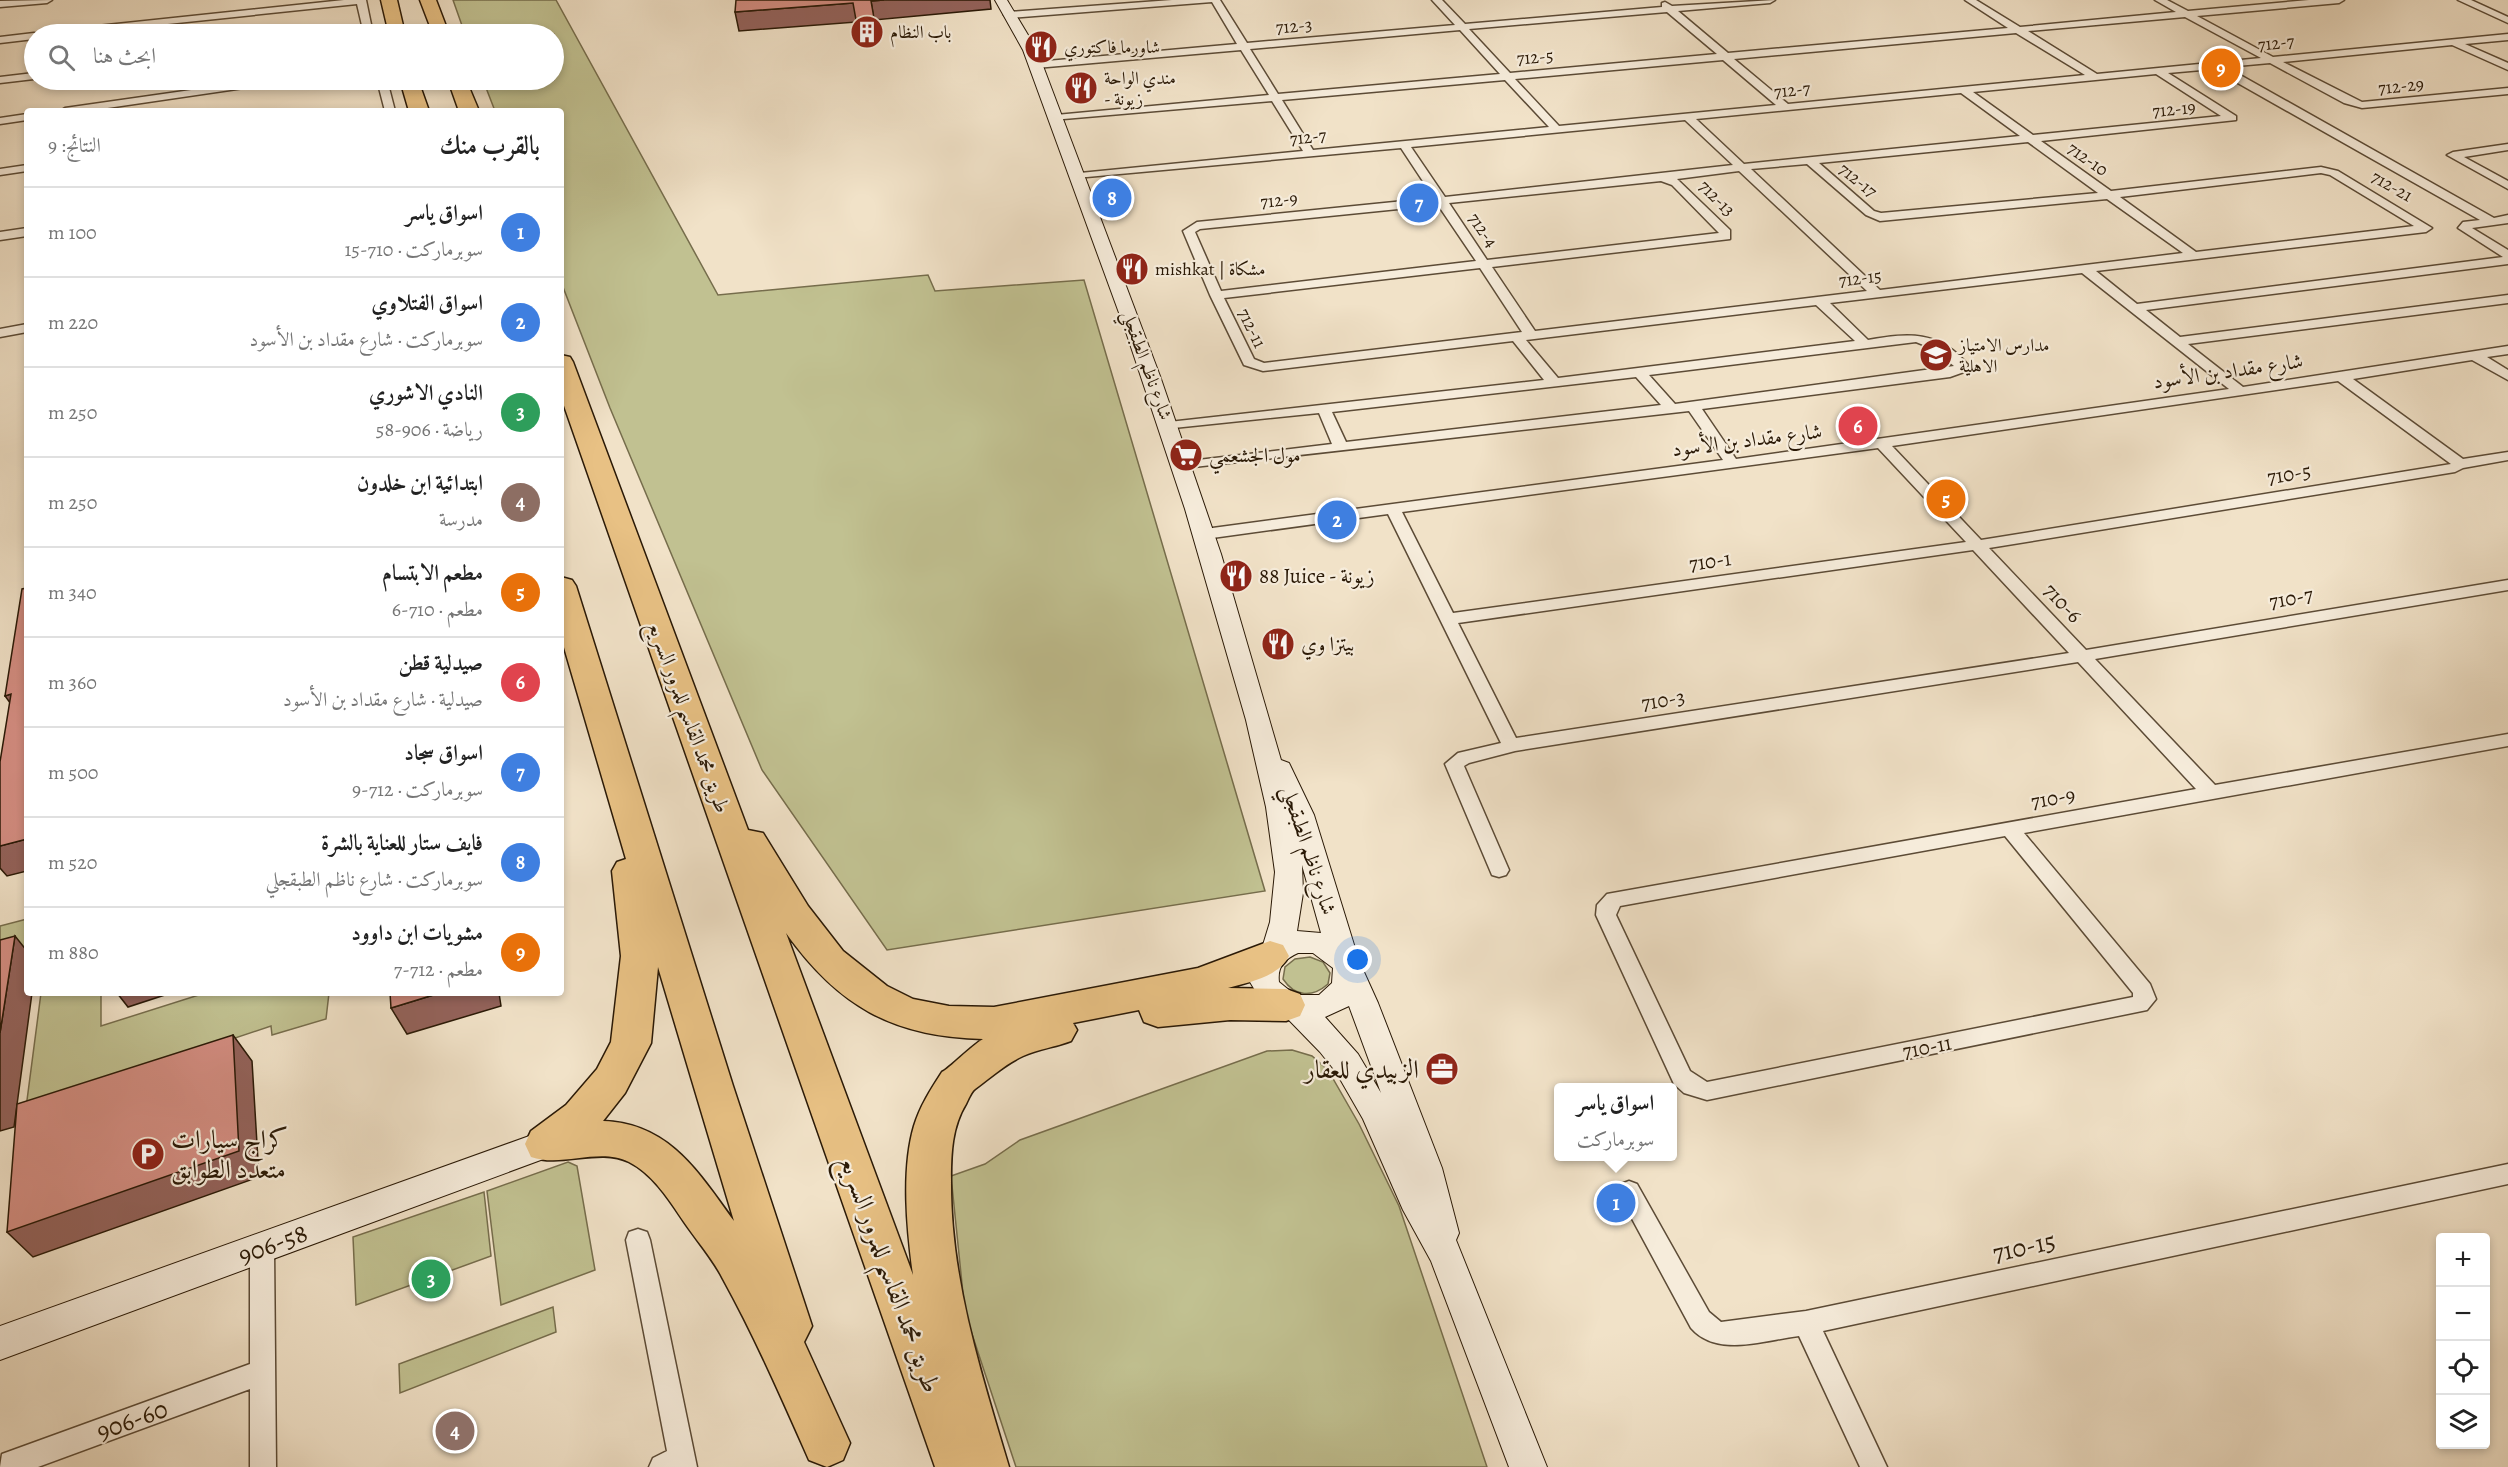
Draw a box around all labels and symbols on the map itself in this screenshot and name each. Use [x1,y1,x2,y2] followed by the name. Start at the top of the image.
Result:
[1275,12,1313,40] street label: 712-3
[849,14,885,50] building icon: باب النظام
[890,20,951,48] place label: باب النظام
[1023,29,1059,65] restaurant icon: شاورما فاكتوري
[2257,29,2296,57] street label: 712-7
[1064,35,1160,62] place label: شاورما فاكتوري
[1516,43,1554,71] street label: 712-5
[2202,46,2240,90] pin: 9
[1104,66,1176,111] place label: مندي الواحة - زيونة
[1063,70,1099,106] restaurant icon: مندي الواحة - زيونة
[2377,72,2425,100] street label: 712-29
[1773,76,1812,104] street label: 712-7
[2151,95,2197,123] street label: 712-19
[1289,123,1328,151] street label: 712-7
[2063,136,2113,182] street label: 712-10
[1834,157,1883,203] street label: 712-17
[2367,165,2417,207] street label: 712-21
[1693,174,1741,222] street label: 712-13
[1092,176,1132,220] pin: 8
[1400,180,1438,226] pin: 7
[1259,186,1299,214] street label: 712-9
[1463,208,1503,252] street label: 712-4
[1114,251,1150,287] restaurant icon: mishkat | مشكاة
[1155,257,1265,281] place label: mishkat | مشكاة
[1837,263,1883,293] street label: 712-15
[1232,304,1272,352] street label: 712-11
[1111,307,1178,425] street label: شارع ناظم الطبقجلي
[1957,333,2050,378] place label: مدارس الامتياز الاهلية
[1918,337,1954,373] school or university icon: مدارس الامتياز الاهلية
[2151,346,2305,399] street label: شارع مقداد بن الأسود
[1838,404,1878,448] pin: 6
[1670,416,1824,467] street label: شارع مقداد بن الأسود
[1168,437,1204,473] supermarket icon: مول الجشعمي
[1209,441,1301,475] place label: مول الجشعمي
[2265,457,2313,491] street label: 710-5
[1926,476,1966,522] pin: 5
[1318,498,1356,542] pin: 2
[1687,544,1733,578] street label: 710-1
[1218,558,1254,594] restaurant icon: 88 Juice - زيونة
[1259,562,1375,590] place label: 88 Juice - زيونة
[2037,577,2089,629] street label: 710-6
[2267,580,2315,616] street label: 710-7
[635,617,737,819] street label: طريق محمد القاسم للمرور السريع
[1260,626,1296,662] restaurant icon: بيتزا وي
[1301,630,1354,660] place label: بيتزا وي
[1639,683,1687,717] street label: 710-3
[2029,780,2077,816] street label: 710-9
[1269,782,1343,920] street label: شارع ناظم الطبقجلي
[1343,945,1372,974] your location
[1900,1029,1954,1065] street label: 710-11
[1424,1051,1460,1087] office icon: الزبيدي للعقار
[1301,1052,1419,1090] place label: الزبيدي للعقار
[171,1122,288,1187] place label: كراج سيارات متعدد الطوابق
[130,1136,166,1172] parking icon: كراج سيارات متعدد الطوابق
[823,1150,949,1400] street label: طريق محمد القاسم للمرور السريع
[1596,1180,1636,1226] pin: 1
[233,1215,313,1273] street label: 906-58
[1989,1223,2059,1271] street label: 710-15
[412,1256,450,1302] pin: 3
[92,1391,172,1449] street label: 906-60
[436,1408,474,1454] pin: 4

